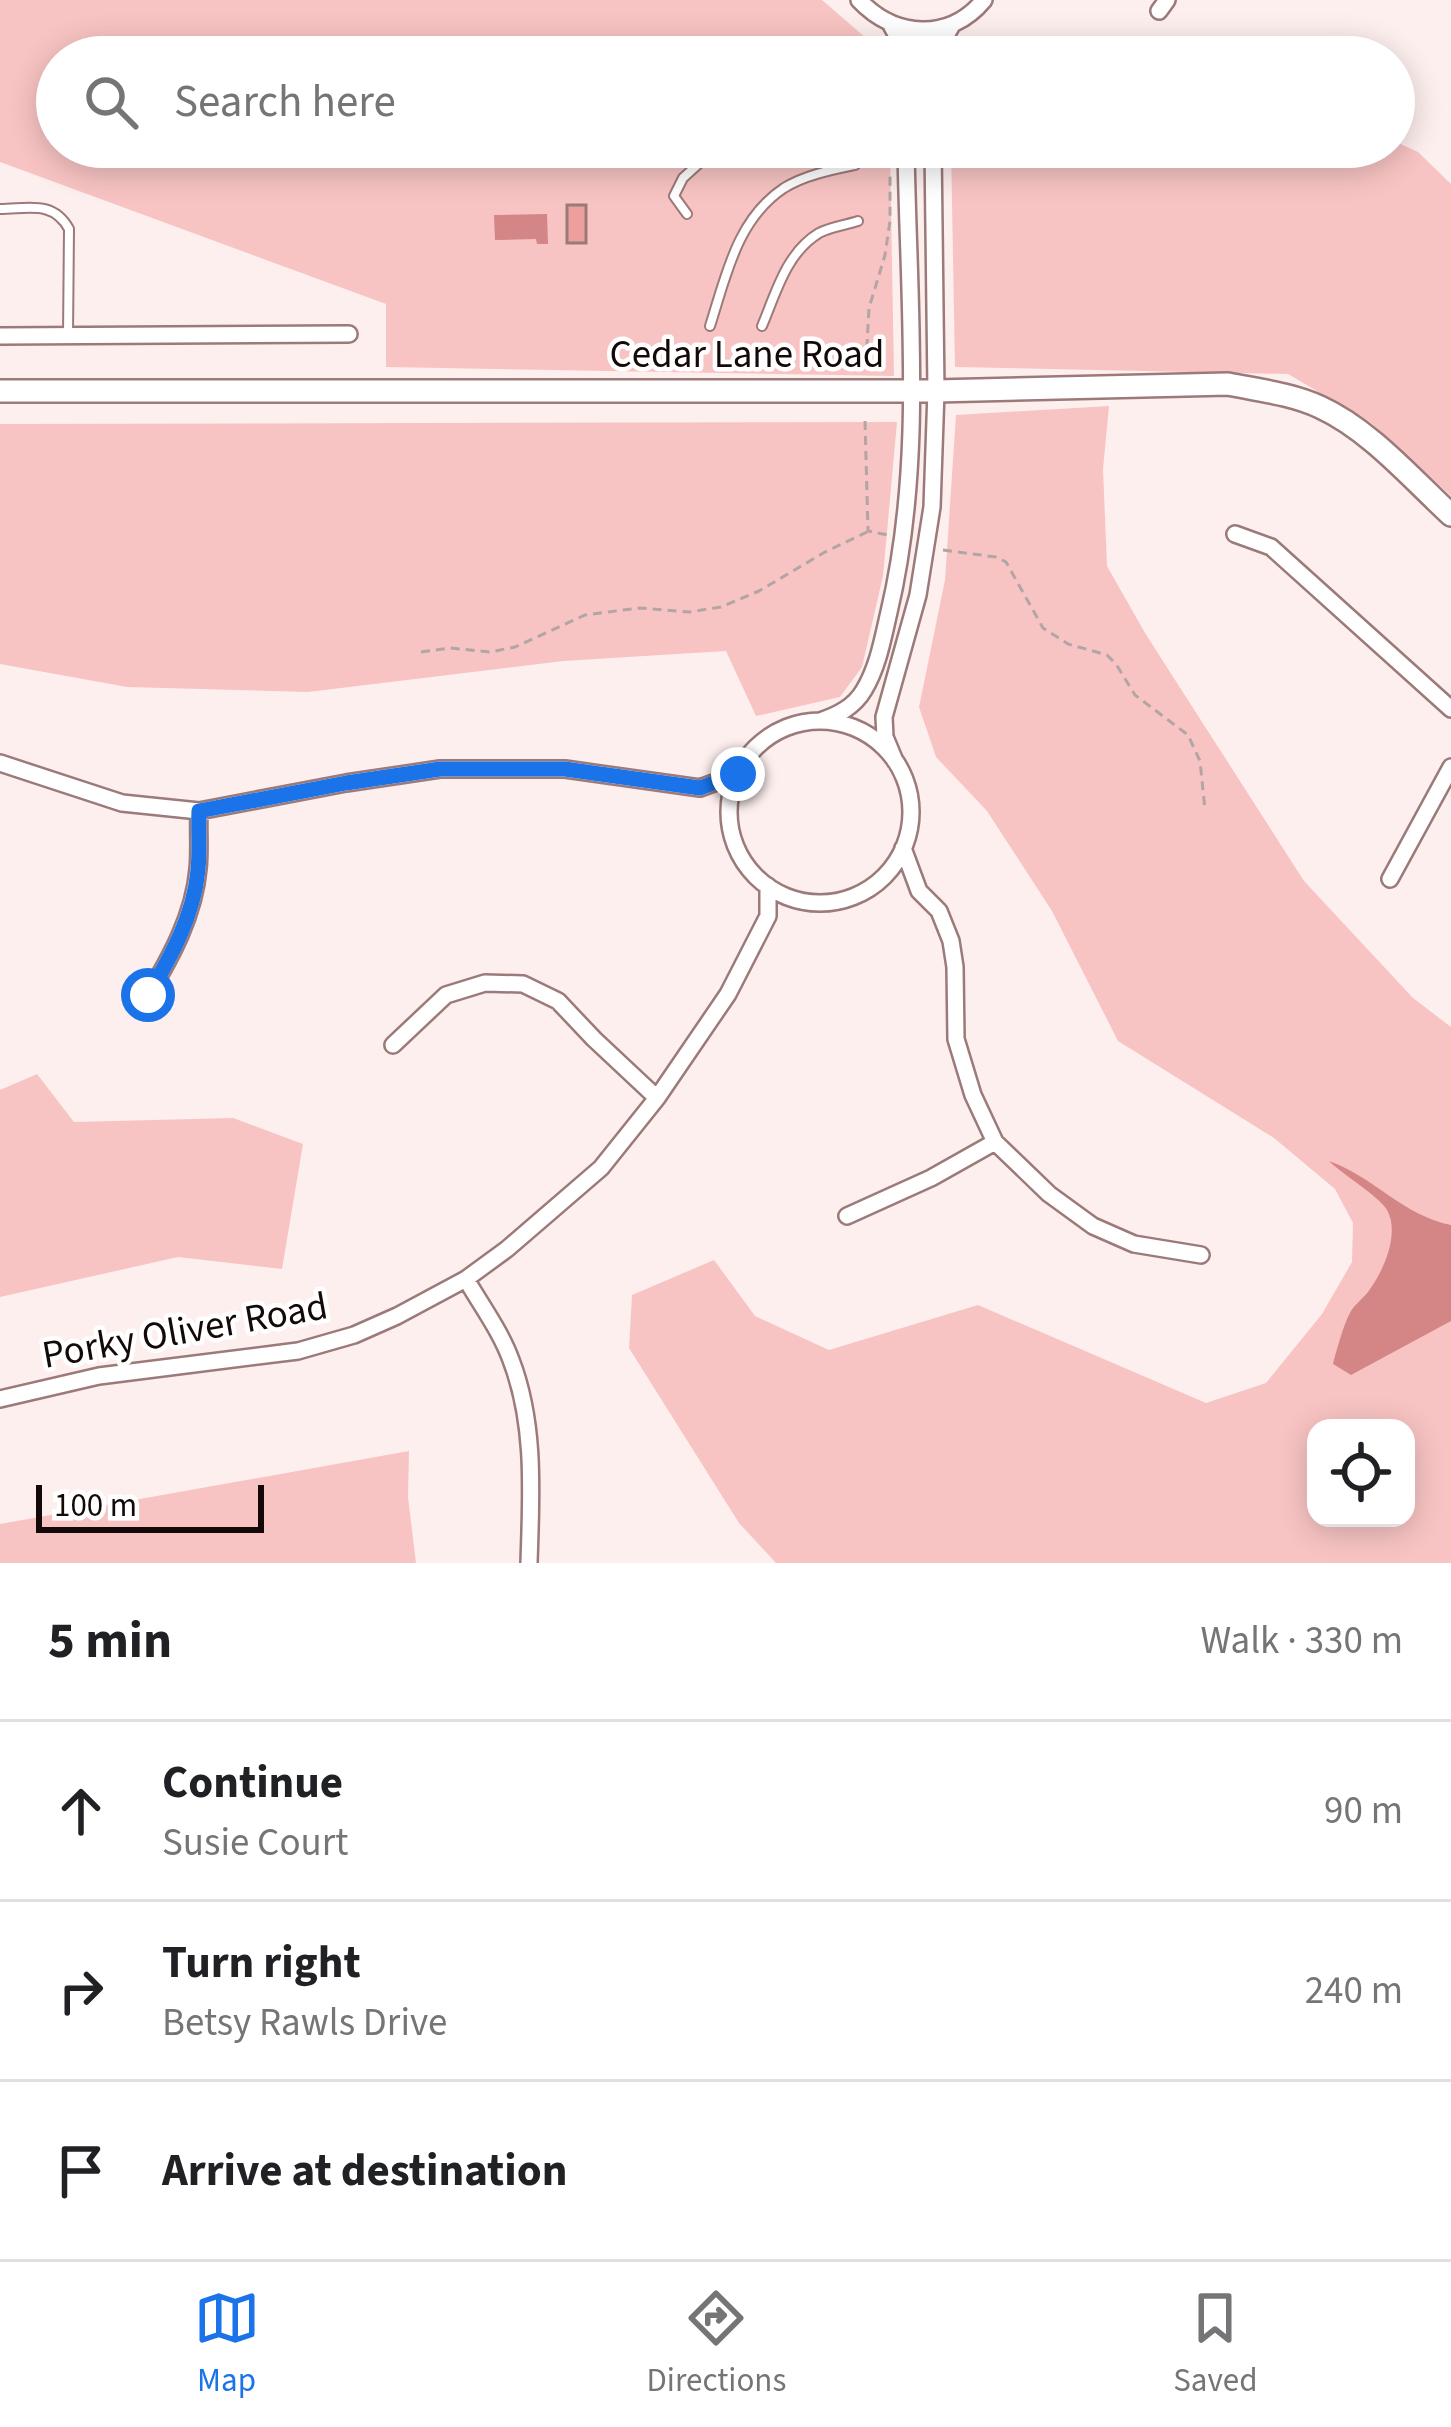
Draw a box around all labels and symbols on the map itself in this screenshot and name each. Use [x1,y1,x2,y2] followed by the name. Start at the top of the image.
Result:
[609,327,885,383] street label: Cedar Lane Road
[711,747,765,801] route end
[121,968,175,1022] route start
[38,1278,332,1384] street label: Porky Oliver Road
[36,1479,264,1532] scale bar

